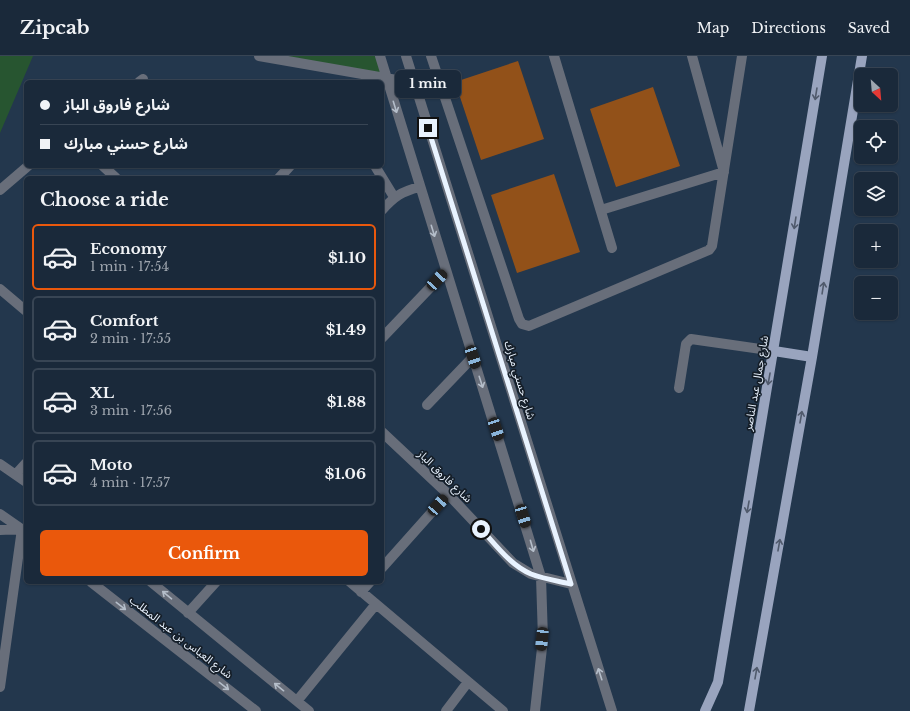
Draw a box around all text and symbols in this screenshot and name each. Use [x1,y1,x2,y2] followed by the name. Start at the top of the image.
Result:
[20,16,90,39] text: Zipcab
[697,19,729,37] text: Map
[751,19,826,37] text: Directions
[848,19,890,37] text: Saved
[854,68,898,112] north arrow
[854,68,898,320] map controls
[395,70,461,98] callout: 1 min
[409,75,447,92] text: 1 min
[812,88,820,101] one-way arrow
[64,95,170,114] text: شارع فاروق الباز
[392,100,399,113] one-way arrow
[419,119,437,137] route end
[854,120,898,164] button: locate
[64,134,188,153] text: شارع حسني مبارك
[854,172,898,216] button: layers
[40,189,169,211] text: Choose a ride
[791,216,799,229] one-way arrow
[430,224,437,237] one-way arrow
[854,224,898,268] button: +
[42,239,78,275] icon: car
[90,239,167,258] text: Economy
[328,248,366,267] text: $1.10
[90,258,169,275] text: 1 min · 17:54
[424,267,450,293] car
[854,276,898,320] button: −
[819,282,827,295] one-way arrow
[42,311,78,347] icon: car
[90,311,158,330] text: Comfort
[326,320,366,339] text: $1.49
[90,330,171,347] text: 2 min · 17:55
[741,334,772,433] street label: شارع جمال عبد الناصر
[499,339,539,422] street label: شارع حسني مبارك
[464,344,482,370] car
[765,372,773,385] one-way arrow
[478,375,485,388] one-way arrow
[42,383,78,419] icon: car
[90,383,114,402] text: XL
[327,392,366,411] text: $1.88
[90,402,172,419] text: 3 min · 17:56
[798,410,806,423] one-way arrow
[487,416,505,442] car
[414,446,475,506] street label: شارع فاروق الباز
[42,455,78,491] icon: car
[90,455,132,474] text: Moto
[325,464,366,483] text: $1.06
[90,474,170,491] text: 4 min · 17:57
[426,492,450,518] car
[743,500,751,513] one-way arrow
[514,503,532,529] car
[472,520,490,538] route start
[40,530,368,576] button: Confirm
[775,538,783,551] one-way arrow
[529,539,536,552] one-way arrow
[162,591,173,600] one-way arrow
[126,592,236,683] street label: شارع العباس بن عبد المطلب
[116,602,127,610] one-way arrow
[535,626,549,652] car
[752,666,760,679] one-way arrow
[596,668,603,681] one-way arrow
[218,682,229,690] one-way arrow
[273,682,284,691] one-way arrow

